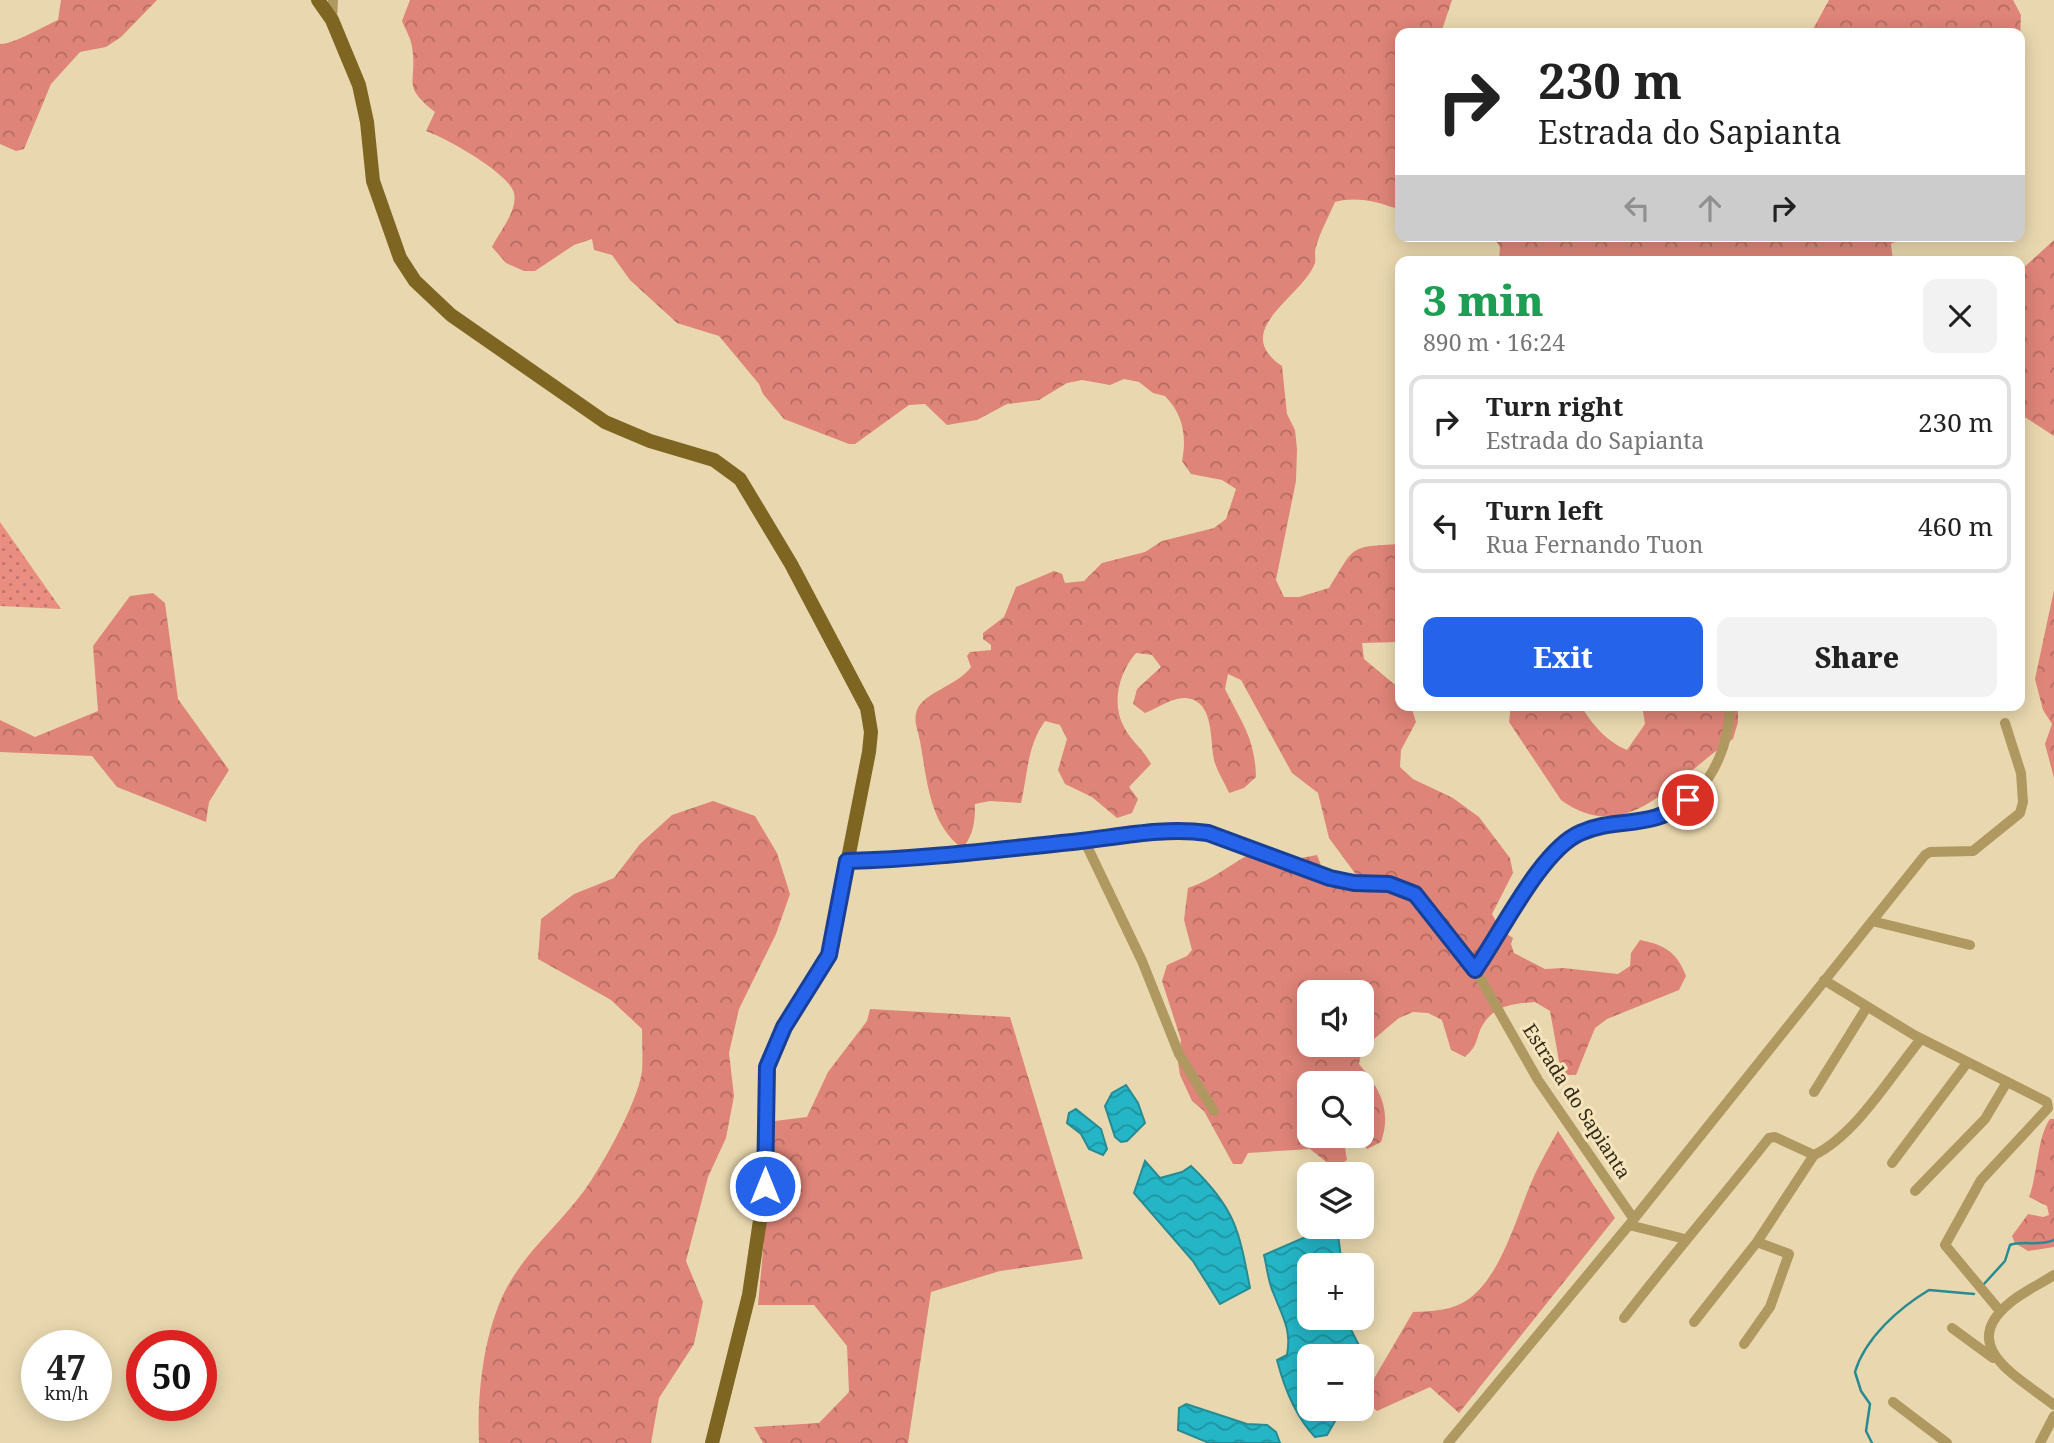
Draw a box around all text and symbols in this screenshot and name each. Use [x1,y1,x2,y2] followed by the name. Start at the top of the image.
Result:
[1538,47,1682,113] text: 230 m
[1423,56,1514,147] icon: right
[1538,110,1842,153] text: Estrada do Sapianta
[1618,189,1656,227] icon: left
[1691,189,1729,227] icon: ahead
[1764,189,1802,227] icon: right
[1423,271,1544,328] text: 3 min
[1923,279,1997,353] button: close
[1423,326,1565,358] text: 890 m · 16:24
[1486,388,1623,424] text: Turn right
[1427,403,1465,441] icon: right
[1918,404,1993,440] text: 230 m
[1486,424,1704,456] text: Estrada do Sapianta
[1486,492,1603,528] text: Turn left
[1427,507,1465,545] icon: left
[1918,508,1993,544] text: 460 m
[1486,528,1703,560] text: Rua Fernando Tuon
[1423,617,1703,697] button: Exit
[1717,617,1997,697] button: Share
[1658,770,1718,830] pin
[1669,781,1707,819] icon: arrive
[1297,980,1374,1421] map controls
[1297,980,1374,1057] button: sound
[1517,1018,1637,1184] street label: Estrada do Sapianta
[1297,1071,1374,1148] button: search
[728,1149,802,1223] position arrow
[1297,1162,1374,1239] button: layers
[1297,1253,1374,1330] button: +
[126,1330,217,1421] speed limit sign: 50
[47,1343,86,1390] text: 47
[1297,1344,1374,1421] button: −
[44,1381,89,1405] text: km/h

